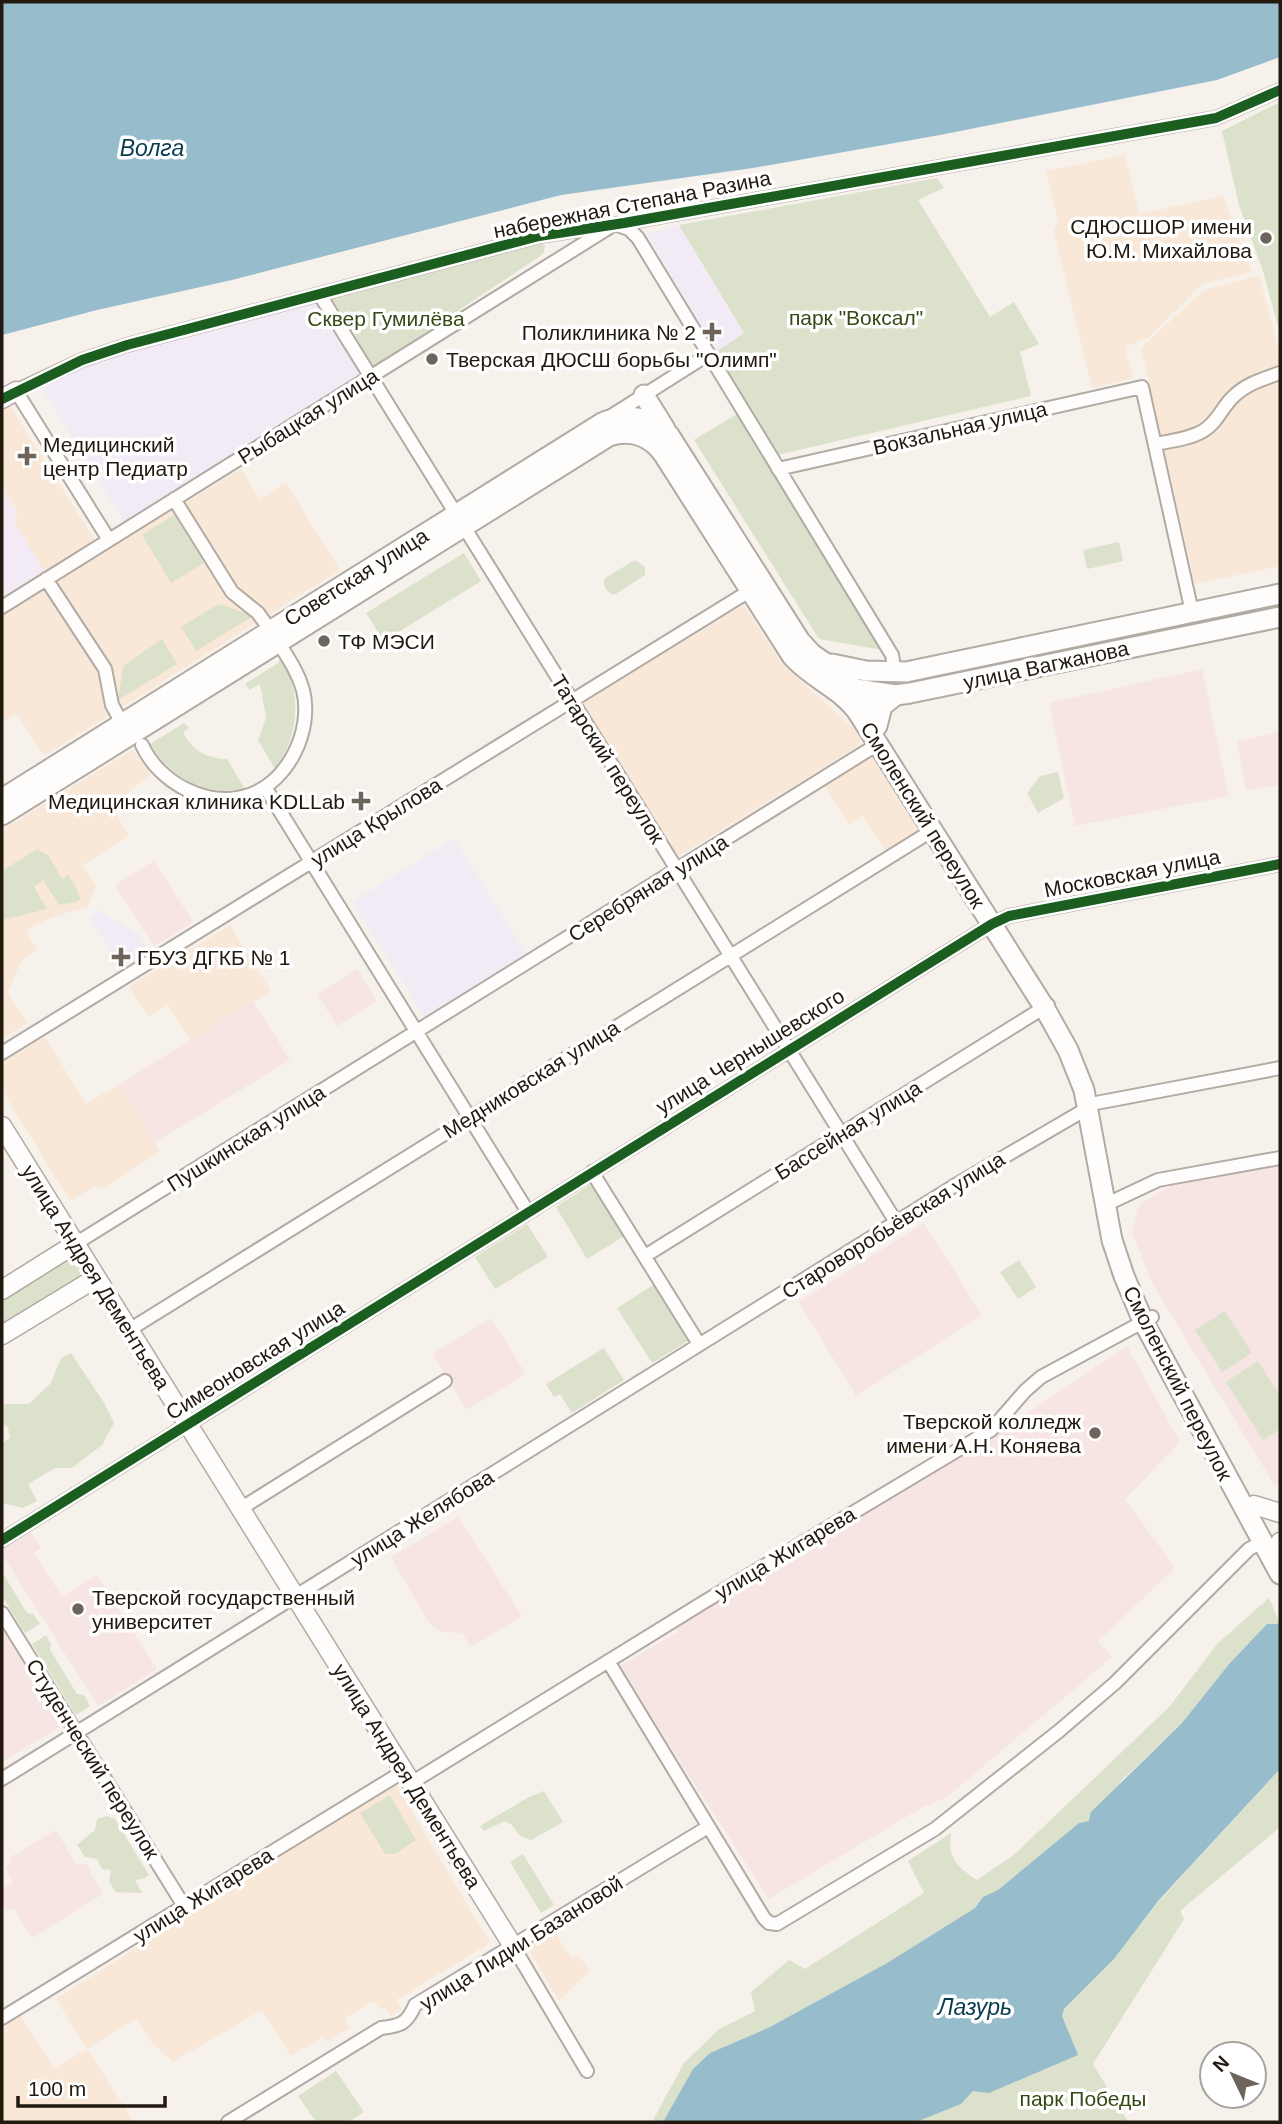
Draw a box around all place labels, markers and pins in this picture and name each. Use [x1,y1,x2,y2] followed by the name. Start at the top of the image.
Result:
[1070,215,1252,262] place label: СДЮСШОР имени Ю.М. Михайлова
[1258,230,1274,246] marker: СДЮСШОР имени Ю.М. Михайлова
[522,321,696,344] place label: Поликлиника № 2
[702,322,722,342] marker: Поликлиника № 2
[446,348,777,371] place label: Тверская ДЮСШ борьбы "Олимп"
[424,351,440,367] marker: Тверская ДЮСШ борьбы "Олимп"
[43,433,188,480] place label: Медицинский центр Педиатр
[17,446,37,466] marker: Медицинский центр Педиатр
[338,630,435,653] place label: ТФ МЭСИ
[316,633,332,649] marker: ТФ МЭСИ
[48,790,345,813] place label: Медицинская клиника KDLLab
[351,791,371,811] marker: Медицинская клиника KDLLab
[137,946,291,969] place label: ГБУЗ ДГКБ № 1
[111,947,131,967] marker: ГБУЗ ДГКБ № 1
[886,1410,1081,1457] place label: Тверской колледж имени А.Н. Коняева
[1087,1425,1103,1441] marker: Тверской колледж имени А.Н. Коняева
[92,1586,355,1633] place label: Тверской государственный университет
[70,1601,86,1617] marker: Тверской государственный университет

